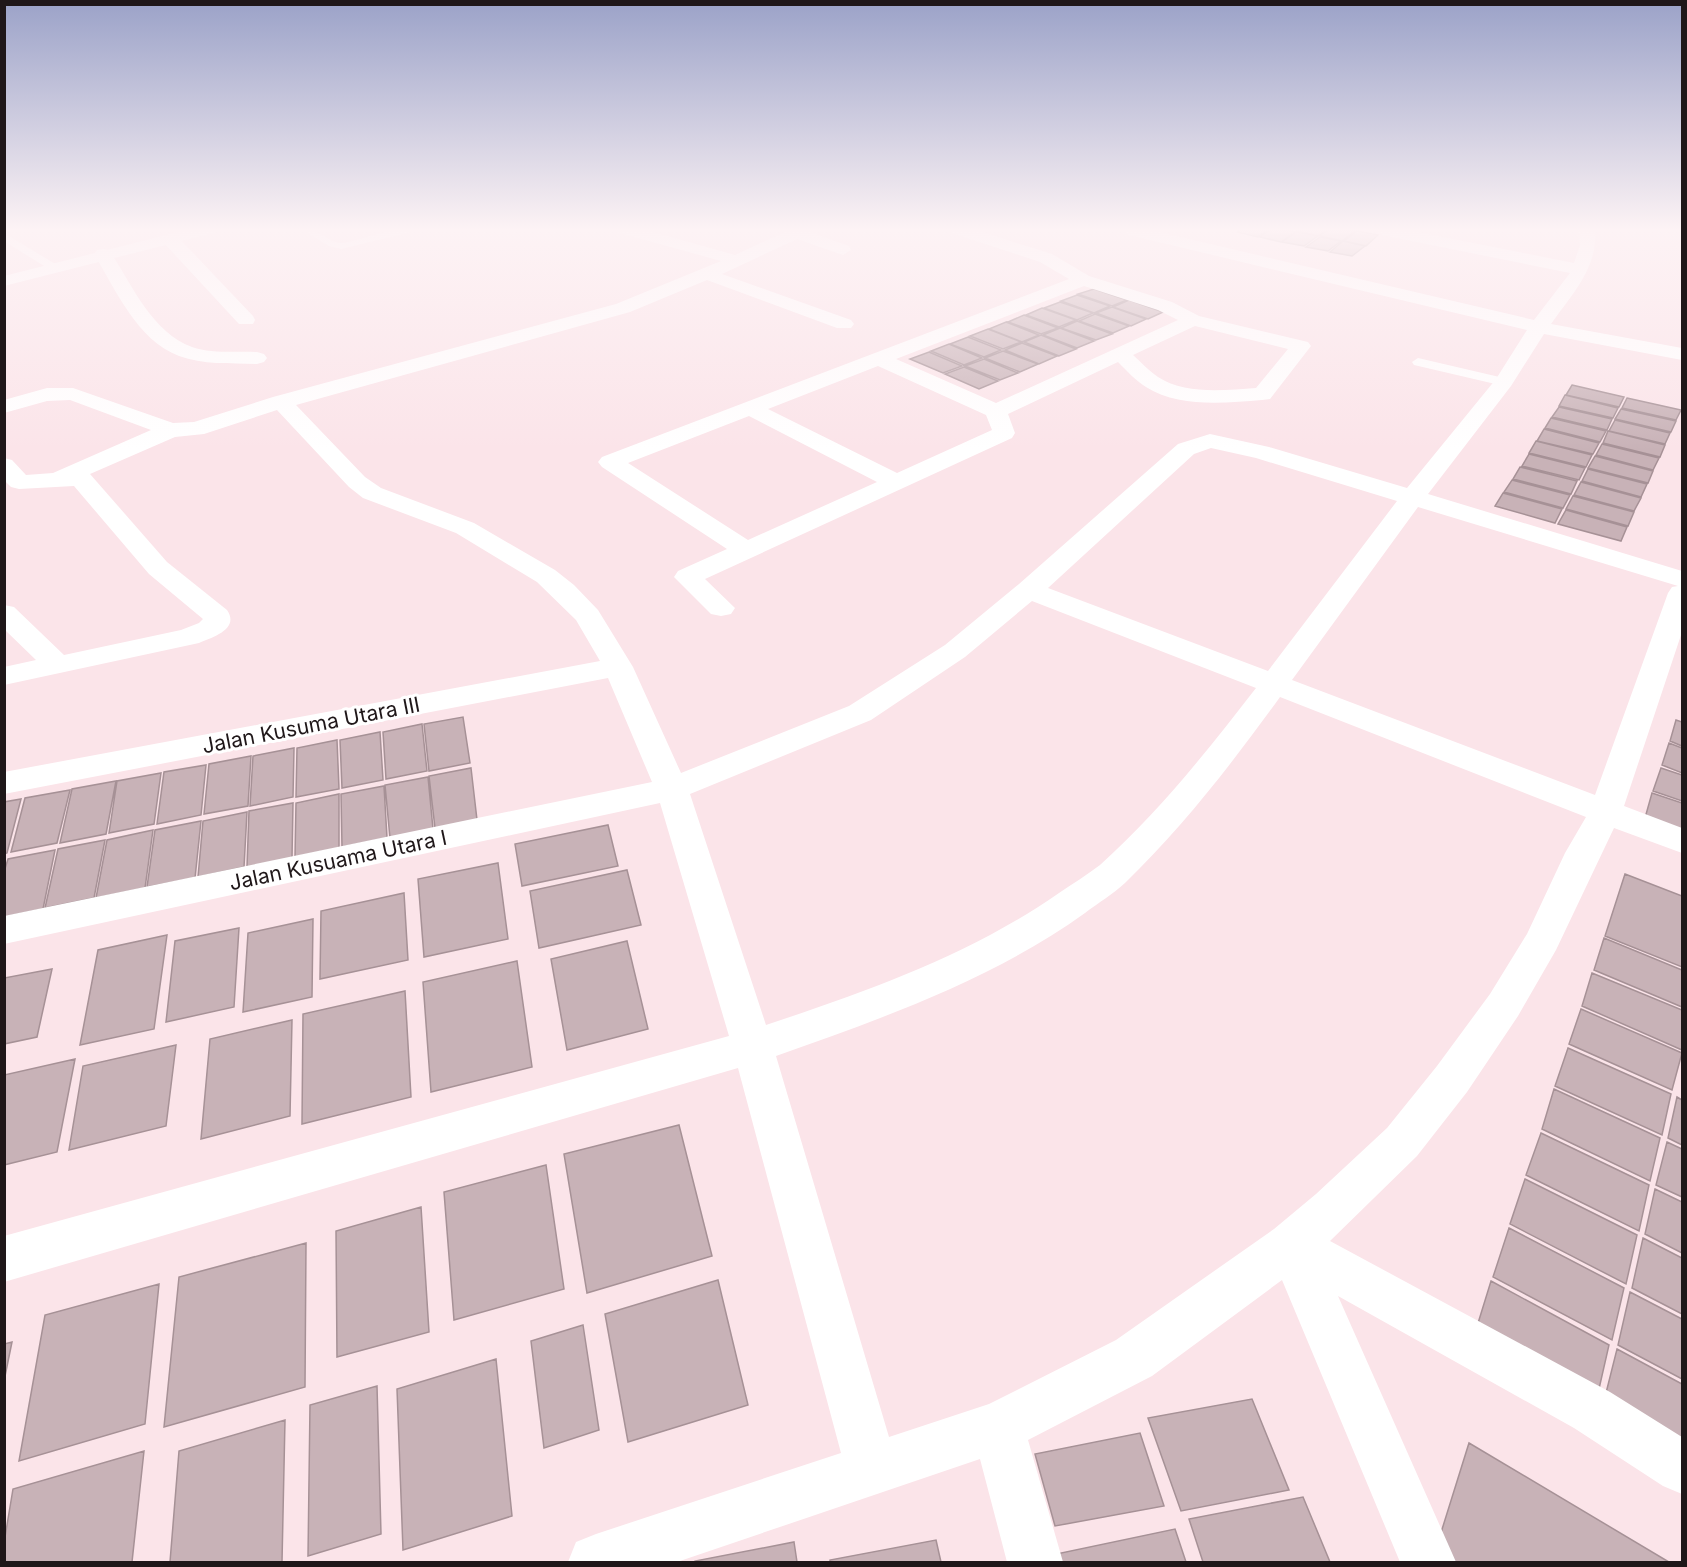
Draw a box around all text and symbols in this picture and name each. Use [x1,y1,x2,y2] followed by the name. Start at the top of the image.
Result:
[200,692,422,758] street label: Jalan Kusuma Utara III
[227,825,449,895] street label: Jalan Kusuama Utara I

